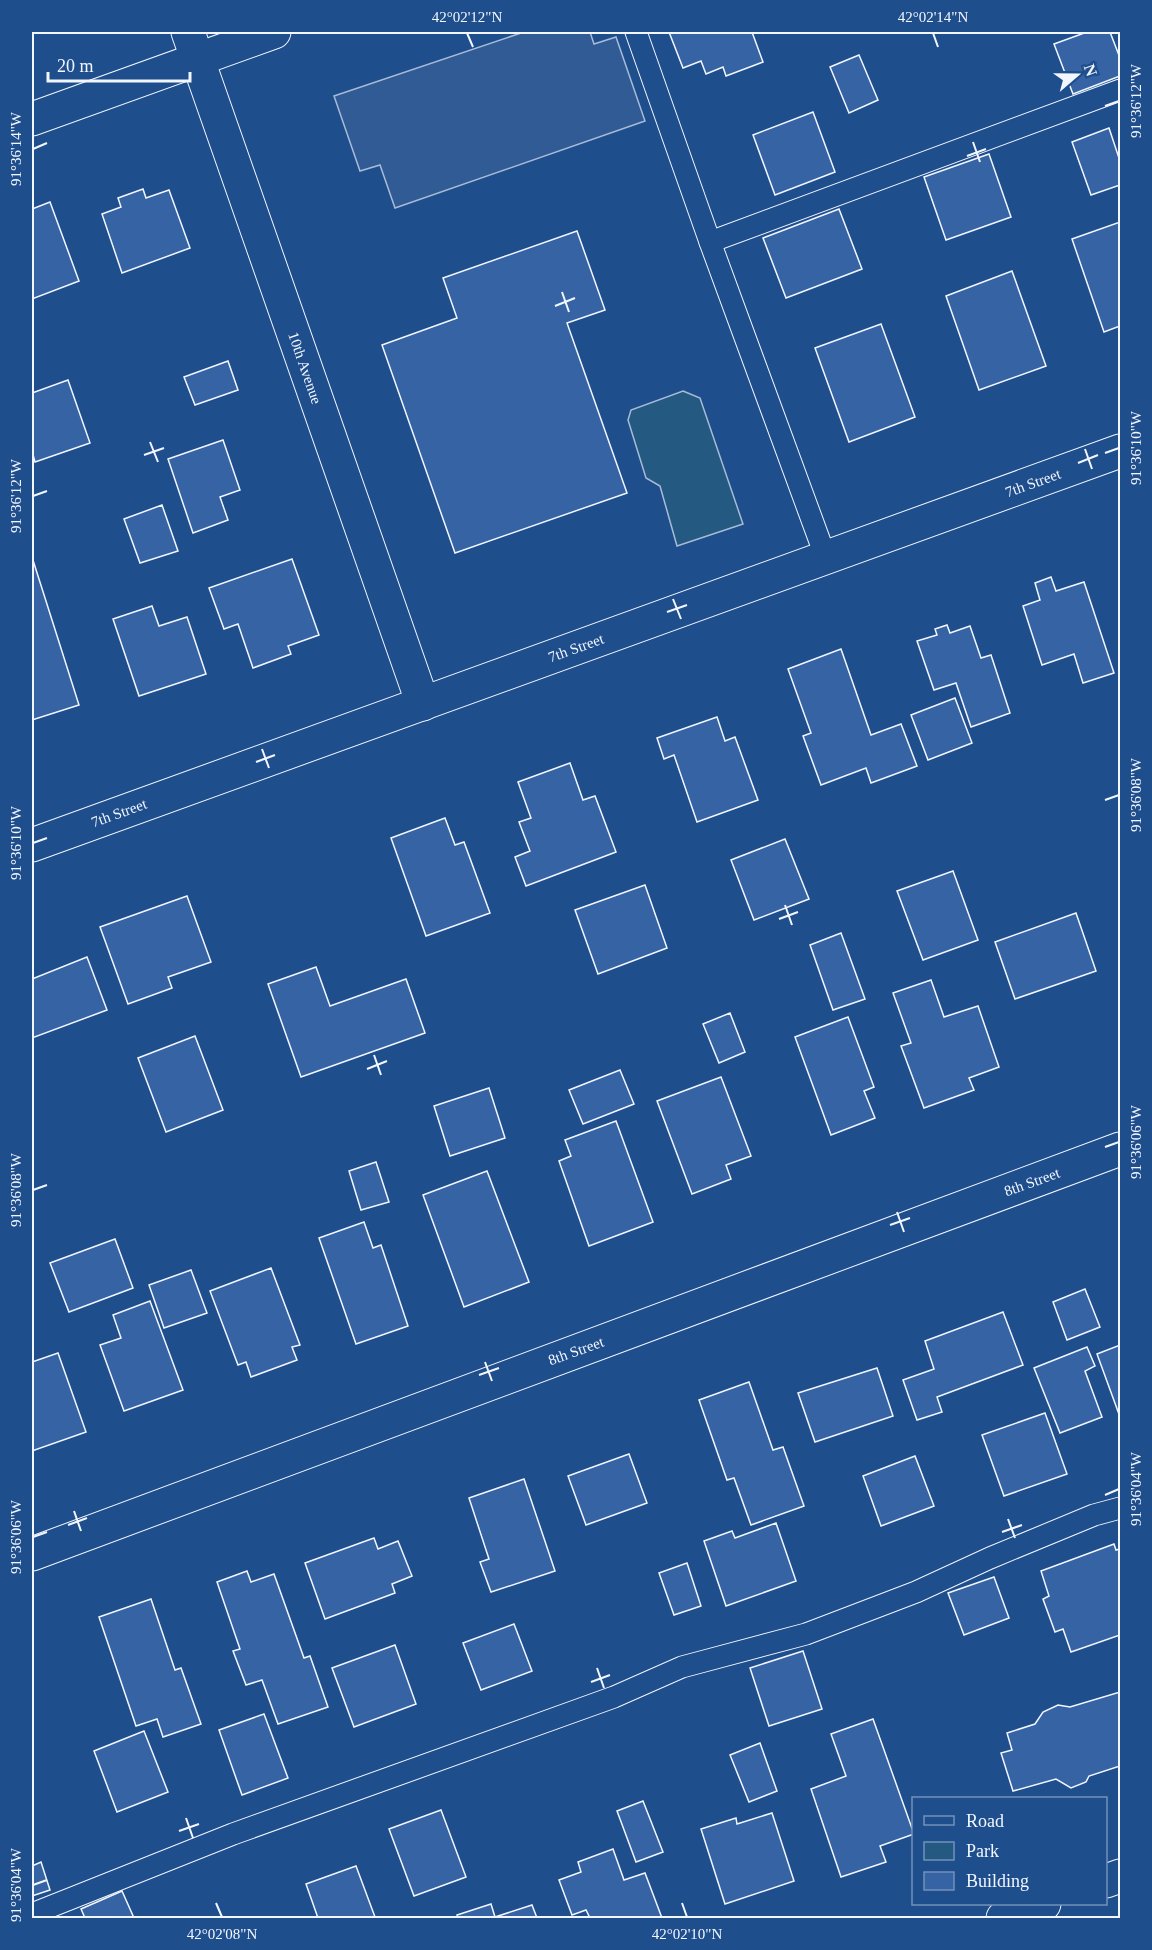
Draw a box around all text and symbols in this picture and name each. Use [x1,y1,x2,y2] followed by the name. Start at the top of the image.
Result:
[432,9,502,25] text: 42°02'12"N
[898,9,968,25] text: 42°02'14"N
[48,45,190,83] scale bar
[1047,45,1107,105] north arrow
[57,56,94,76] text: 20 m
[1081,62,1101,79] text: N
[1128,63,1144,138] text: 91°36'12"W
[8,111,24,186] text: 91°36'14"W
[285,330,325,406] street label: 10th Avenue
[1128,410,1144,485] text: 91°36'10"W
[8,458,24,533] text: 91°36'12"W
[1003,465,1064,500] street label: 7th Street
[546,630,607,665] street label: 7th Street
[1128,757,1144,832] text: 91°36'08"W
[89,795,150,830] street label: 7th Street
[8,805,24,880] text: 91°36'10"W
[1128,1104,1144,1179] text: 91°36'06"W
[8,1152,24,1227] text: 91°36'08"W
[1002,1164,1063,1199] street label: 8th Street
[546,1333,607,1368] street label: 8th Street
[1128,1451,1144,1526] text: 91°36'04"W
[8,1499,24,1574] text: 91°36'06"W
[912,1797,1107,1905] legend
[966,1811,1004,1831] text: Road
[966,1841,999,1861] text: Park
[8,1847,24,1922] text: 91°36'04"W
[966,1871,1029,1891] text: Building
[187,1926,257,1942] text: 42°02'08"N
[652,1926,722,1942] text: 42°02'10"N

